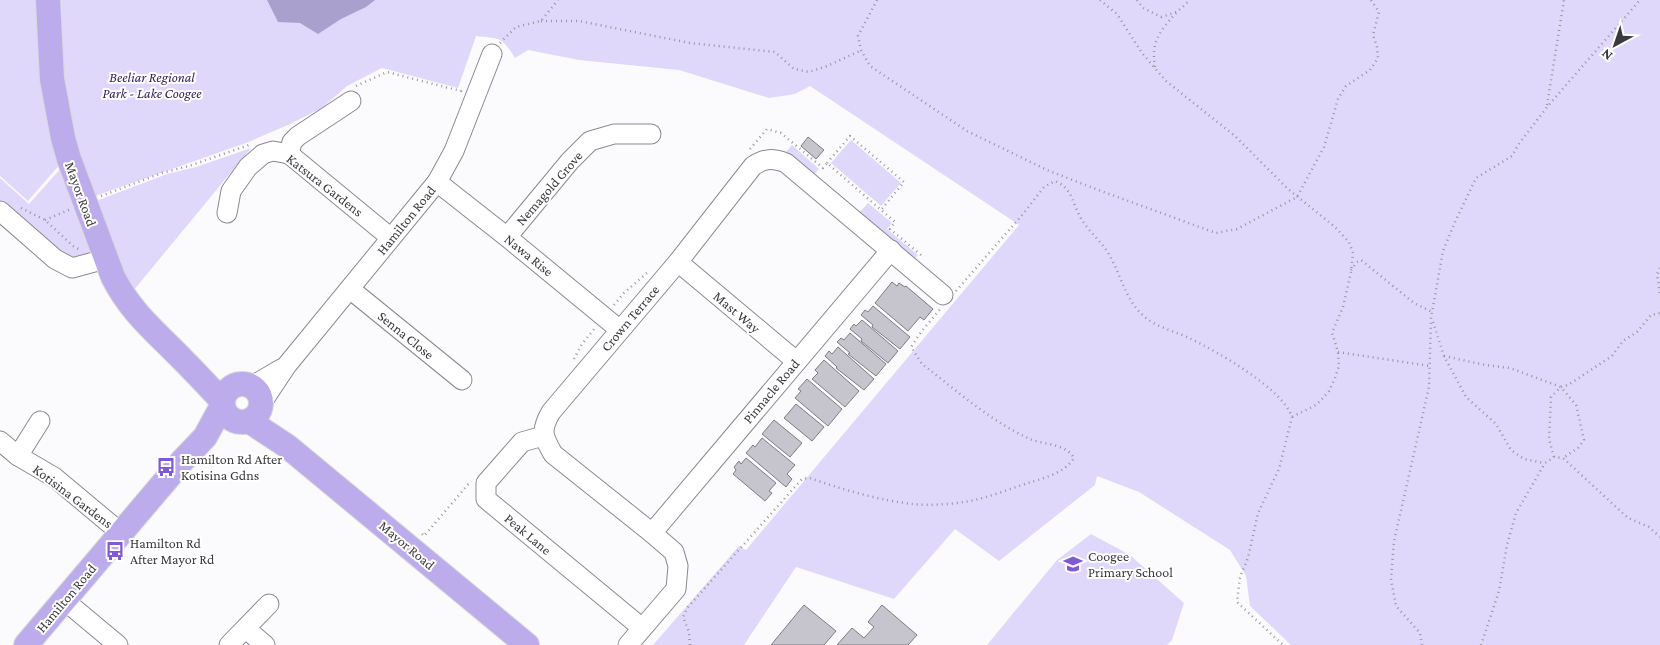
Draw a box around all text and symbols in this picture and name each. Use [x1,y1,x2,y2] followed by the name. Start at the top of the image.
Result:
[1590,20,1640,70] north arrow
[1597,45,1615,64] text: N
[102,69,202,101] park label: Beeliar Regional Park - Lake Coogee
[512,148,586,228] street label: Nemagold Grove
[284,150,366,220] street label: Katsura Gardens
[62,160,100,229] street label: Mayor Road
[373,182,439,258] street label: Hamilton Road
[501,231,557,279] street label: Nawa Rise
[598,282,662,354] street label: Crown Terrace
[710,288,764,336] street label: Mast Way
[375,308,437,362] street label: Senna Close
[740,355,803,426] street label: Pinnacle Road
[181,451,282,483] place label: Hamilton Rd After Kotisina Gdns
[155,456,177,478] bus stop icon: Hamilton Rd After Kotisina Gdns
[30,461,116,531] street label: Kotisina Gardens
[501,510,555,558] street label: Peak Lane
[376,517,438,573] street label: Mayor Road
[130,535,215,567] place label: Hamilton Rd After Mayor Rd
[104,540,126,562] bus stop icon: Hamilton Rd After Mayor Rd
[1088,548,1173,580] place label: Coogee Primary School
[1062,553,1084,575] school or university icon: Coogee Primary School
[33,560,100,635] street label: Hamilton Road

